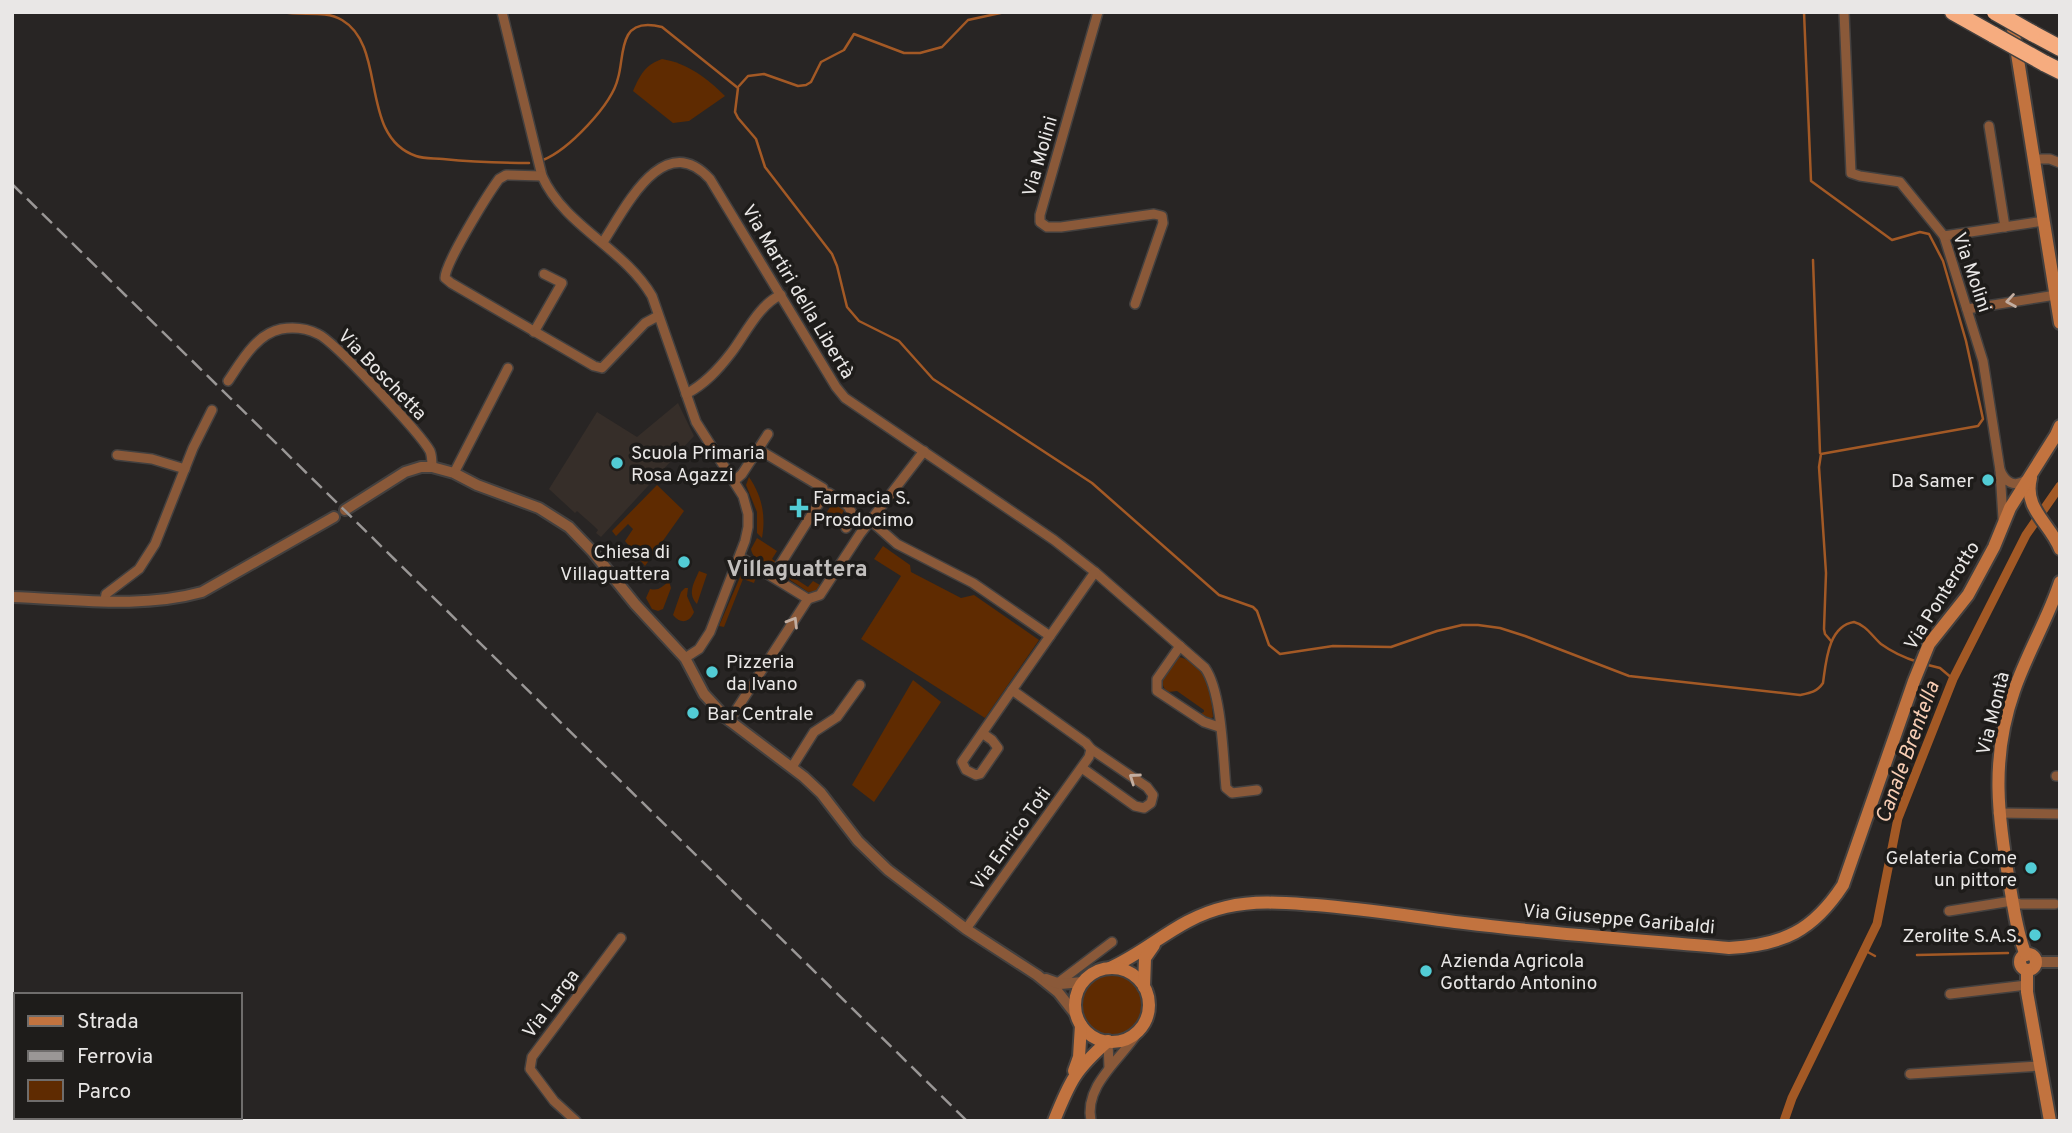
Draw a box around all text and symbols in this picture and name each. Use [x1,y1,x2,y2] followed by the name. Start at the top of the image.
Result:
[1018,113,1064,200] street label: Via Molini
[736,200,859,384] street label: Via Martiri della Libertà
[1946,230,1996,316] street label: Via Molini
[2006,293,2017,308] one-way arrow
[332,325,431,426] street label: Via Boschetta
[631,442,765,488] place label: Scuola Primaria Rosa Agazzi
[609,455,625,471] marker: Scuola Primaria Rosa Agazzi
[1891,470,1975,494] place label: Da Samer
[1980,472,1996,488] marker: Da Samer
[813,487,914,533] place label: Farmacia S. Prosdocimo
[791,500,807,516] marker: Farmacia S. Prosdocimo
[1900,537,1986,655] street label: Via Ponterotto
[560,541,670,587] place label: Chiesa di Villaguattera
[676,554,692,570] marker: Chiesa di Villaguattera
[726,556,868,585] district label: Villaguattera
[784,617,797,630] one-way arrow
[726,651,798,697] place label: Pizzeria da Ivano
[704,664,720,680] marker: Pizzeria da Ivano
[1972,669,2016,758] street label: Via Montà
[1870,678,1947,827] water label: Canale Brentella
[707,703,814,727] place label: Bar Centrale
[685,705,701,721] marker: Bar Centrale
[1129,774,1142,786] one-way arrow
[966,783,1057,895] street label: Via Enrico Toti
[1886,847,2017,893] place label: Gelateria Come un pittore
[2023,860,2039,876] marker: Gelateria Come un pittore
[1522,900,1716,940] street label: Via Giuseppe Garibaldi
[1902,925,2021,949] place label: Zerolite S.A.S.
[2027,927,2043,943] marker: Zerolite S.A.S.
[1440,950,1597,996] place label: Azienda Agricola Gottardo Antonino
[1418,963,1434,979] marker: Azienda Agricola Gottardo Antonino
[518,965,585,1043] street label: Via Larga
[14,993,242,1119] legend
[77,1009,138,1036] text: Strada
[77,1044,153,1071] text: Ferrovia
[77,1079,131,1106] text: Parco

